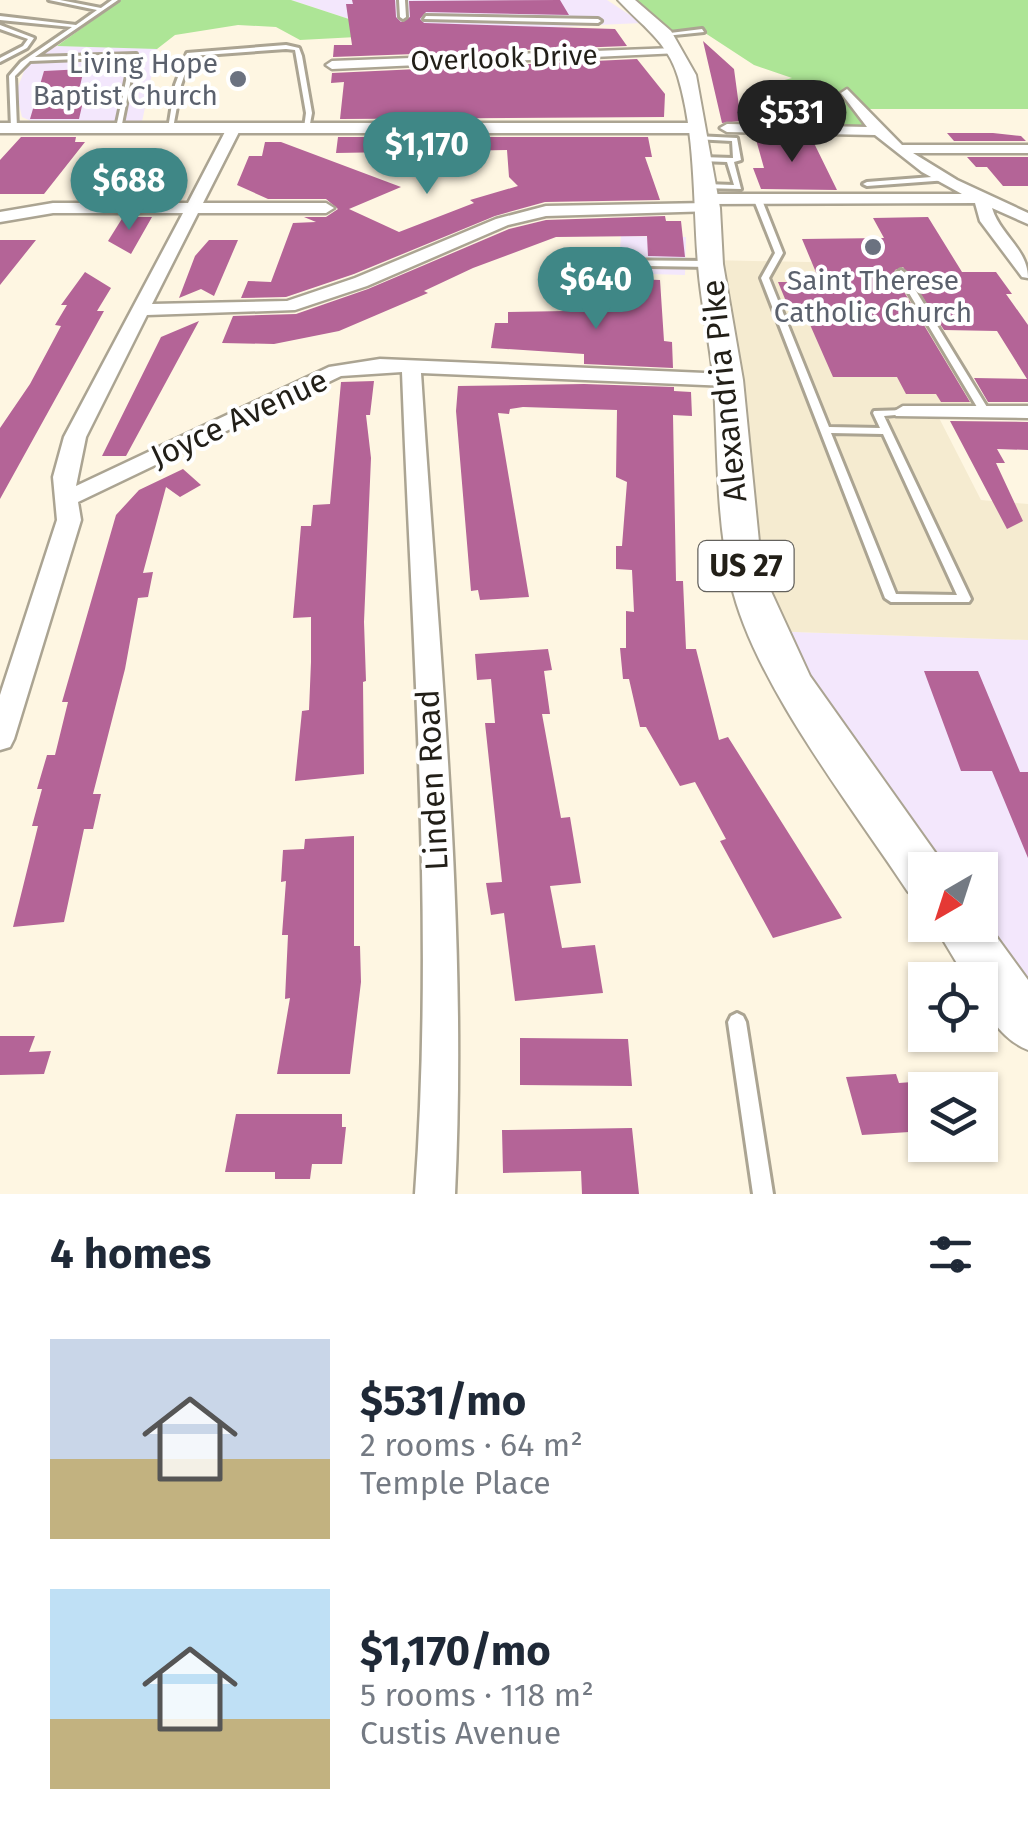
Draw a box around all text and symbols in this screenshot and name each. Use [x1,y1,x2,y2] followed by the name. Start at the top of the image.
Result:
[410,38,598,78] street label: Overlook Drive
[33,47,218,112] place label: Living Hope Baptist Church
[227,68,249,90] marker: Living Hope Baptist Church
[733,80,851,165] pin: $531
[759,93,825,131] text: $531
[346,112,508,197] pin: $1,170
[385,125,469,163] text: $1,170
[70,148,188,233] pin: $688
[93,161,165,199] text: $688
[862,236,884,258] marker: Saint Therese Catholic Church
[537,247,655,332] pin: $640
[560,260,632,298] text: $640
[774,264,972,329] place label: Saint Therese Catholic Church
[693,278,755,504] street label: Alexandria Pike
[145,360,333,476] street label: Joyce Avenue
[698,541,794,591] road number: US 27
[408,688,456,872] street label: Linden Road
[908,852,998,942] north arrow
[908,852,998,1162] map controls
[908,962,998,1052] button: locate
[908,1072,998,1162] button: layers
[923,1227,978,1282] icon: filters
[50,1229,211,1279] text: 4 homes
[360,1376,526,1426] text: $531/mo
[130,1379,250,1499] icon: home
[360,1426,583,1464] text: 2 rooms · 64 m²
[360,1464,551,1502] text: Temple Place
[360,1626,551,1676] text: $1,170/mo
[130,1629,250,1749] icon: home
[360,1676,594,1714] text: 5 rooms · 118 m²
[360,1714,561,1752] text: Custis Avenue

